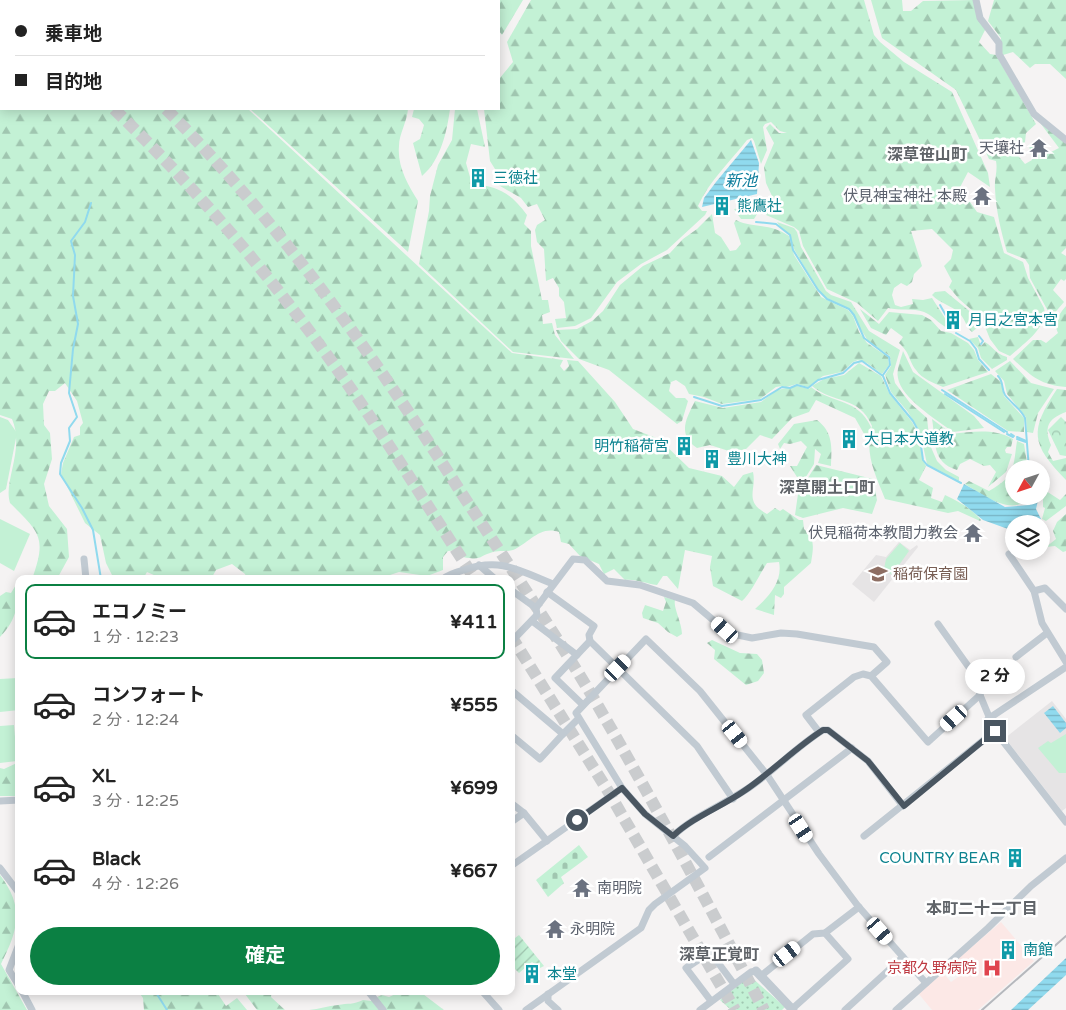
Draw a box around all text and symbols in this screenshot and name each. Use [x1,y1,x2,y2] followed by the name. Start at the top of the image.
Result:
[45,23,102,45] text: 乗車地
[45,71,102,93] text: 目的地
[1028,137,1050,159] temple icon: 天壤社
[979,139,1024,157] place label: 天壤社
[887,145,967,165] district label: 深草笹山町
[467,167,489,189] building icon: 三徳社
[493,169,538,187] place label: 三徳社
[725,171,759,191] water label: 新池
[971,185,993,207] temple icon: 伏見神宝神社 本殿
[843,187,967,205] place label: 伏見神宝神社 本殿
[711,195,733,217] building icon: 熊鷹社
[737,197,782,215] place label: 熊鷹社
[942,309,964,331] building icon: 月日之宮本宮
[968,311,1058,329] place label: 月日之宮本宮
[838,428,860,450] building icon: 大日本大道教
[864,430,954,448] place label: 大日本大道教
[673,435,695,457] building icon: 明竹稲荷宮
[594,437,669,455] place label: 明竹稲荷宮
[701,448,723,470] building icon: 豊川大神
[727,450,787,468] place label: 豊川大神
[1005,460,1050,505] north arrow
[1005,460,1050,560] map controls
[779,478,875,498] district label: 深草開土口町
[1005,515,1050,560] button: layers
[962,522,984,544] temple icon: 伏見稲荷本教間力教会
[808,524,958,542] place label: 伏見稲荷本教間力教会
[867,563,889,585] school or university icon: 稲荷保育園
[893,565,968,583] place label: 稲荷保育園
[32,599,77,644] icon: car
[92,601,187,623] text: エコノミー
[450,611,498,633] text: ¥411
[708,614,741,646] car
[92,627,179,647] text: 1 分 · 12:23
[602,652,633,684] car
[965,658,1025,694] callout: 2 分
[980,666,1010,686] text: 2 分
[32,682,77,727] icon: car
[92,684,205,706] text: コンフォート
[450,694,498,716] text: ¥555
[937,702,970,734] car
[92,710,179,730] text: 2 分 · 12:24
[719,718,750,750] car
[984,720,1006,742] route end
[32,765,77,810] icon: car
[92,765,116,787] text: XL
[450,777,498,799] text: ¥699
[92,791,179,811] text: 3 分 · 12:25
[566,809,588,831] route start
[786,811,815,845] car
[1004,847,1026,869] building icon: COUNTRY BEAR
[32,848,77,893] icon: car
[92,848,141,870] text: Black
[879,849,1000,867] place label: COUNTRY BEAR
[450,860,498,882] text: ¥667
[92,874,179,894] text: 4 分 · 12:26
[571,877,593,899] temple icon: 南明院
[597,879,642,897] place label: 南明院
[926,899,1038,919] district label: 本町二十二丁目
[864,915,895,947] car
[544,918,566,940] temple icon: 永明院
[570,920,615,938] place label: 永明院
[30,927,500,985] button: 確定
[770,939,803,969] car
[997,939,1019,961] building icon: 南館
[1023,941,1053,959] place label: 南館
[679,945,759,965] district label: 深草正覚町
[981,957,1003,979] hospital icon: 京都久野病院
[887,959,977,977] place label: 京都久野病院
[521,963,543,985] building icon: 本堂
[547,965,577,983] place label: 本堂

